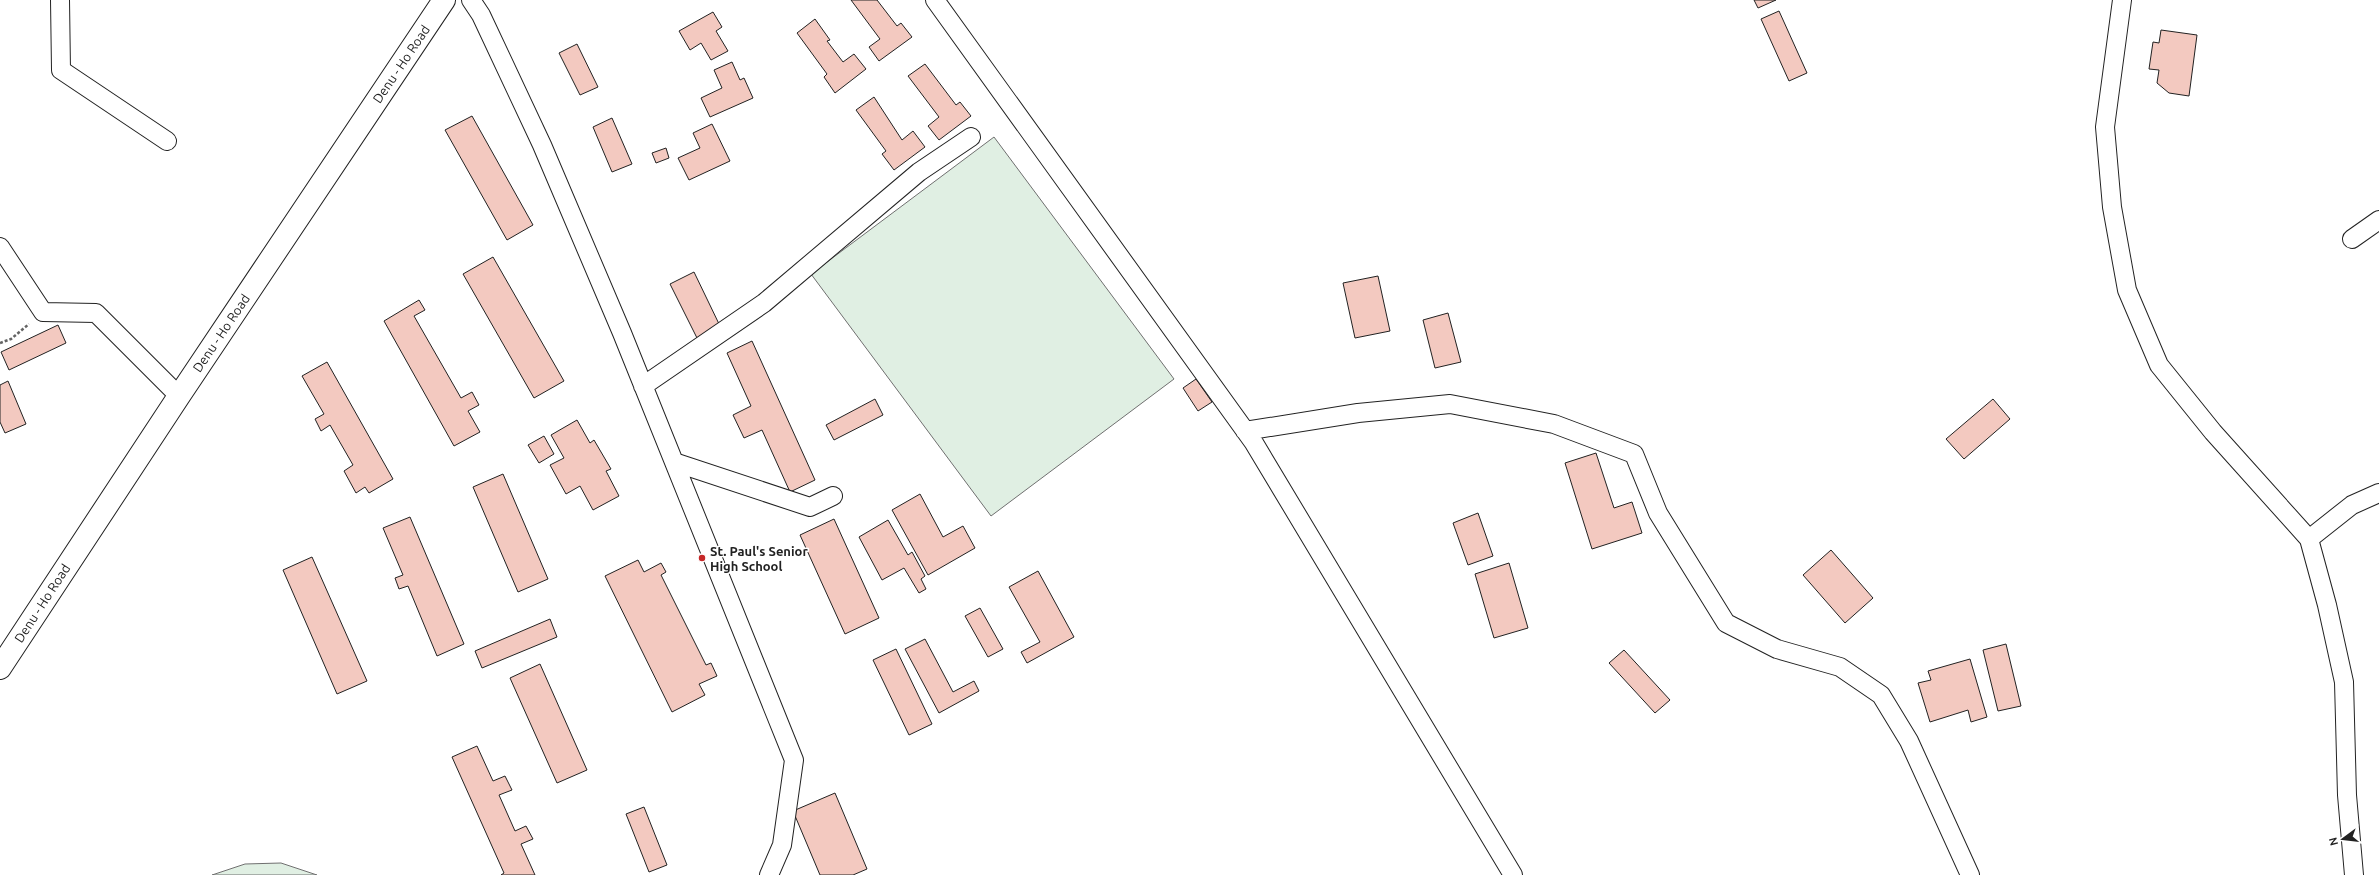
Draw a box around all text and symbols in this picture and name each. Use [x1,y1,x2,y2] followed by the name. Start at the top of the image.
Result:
[370,23,432,105] street label: Denu - Ho Road
[190,292,252,374] street label: Denu - Ho Road
[710,544,808,573] place label: St. Paul's Senior High School
[697,553,707,563] marker: St. Paul's Senior High School
[11,561,73,645] street label: Denu - Ho Road
[2323,819,2363,859] north arrow
[2326,836,2340,847] text: N

